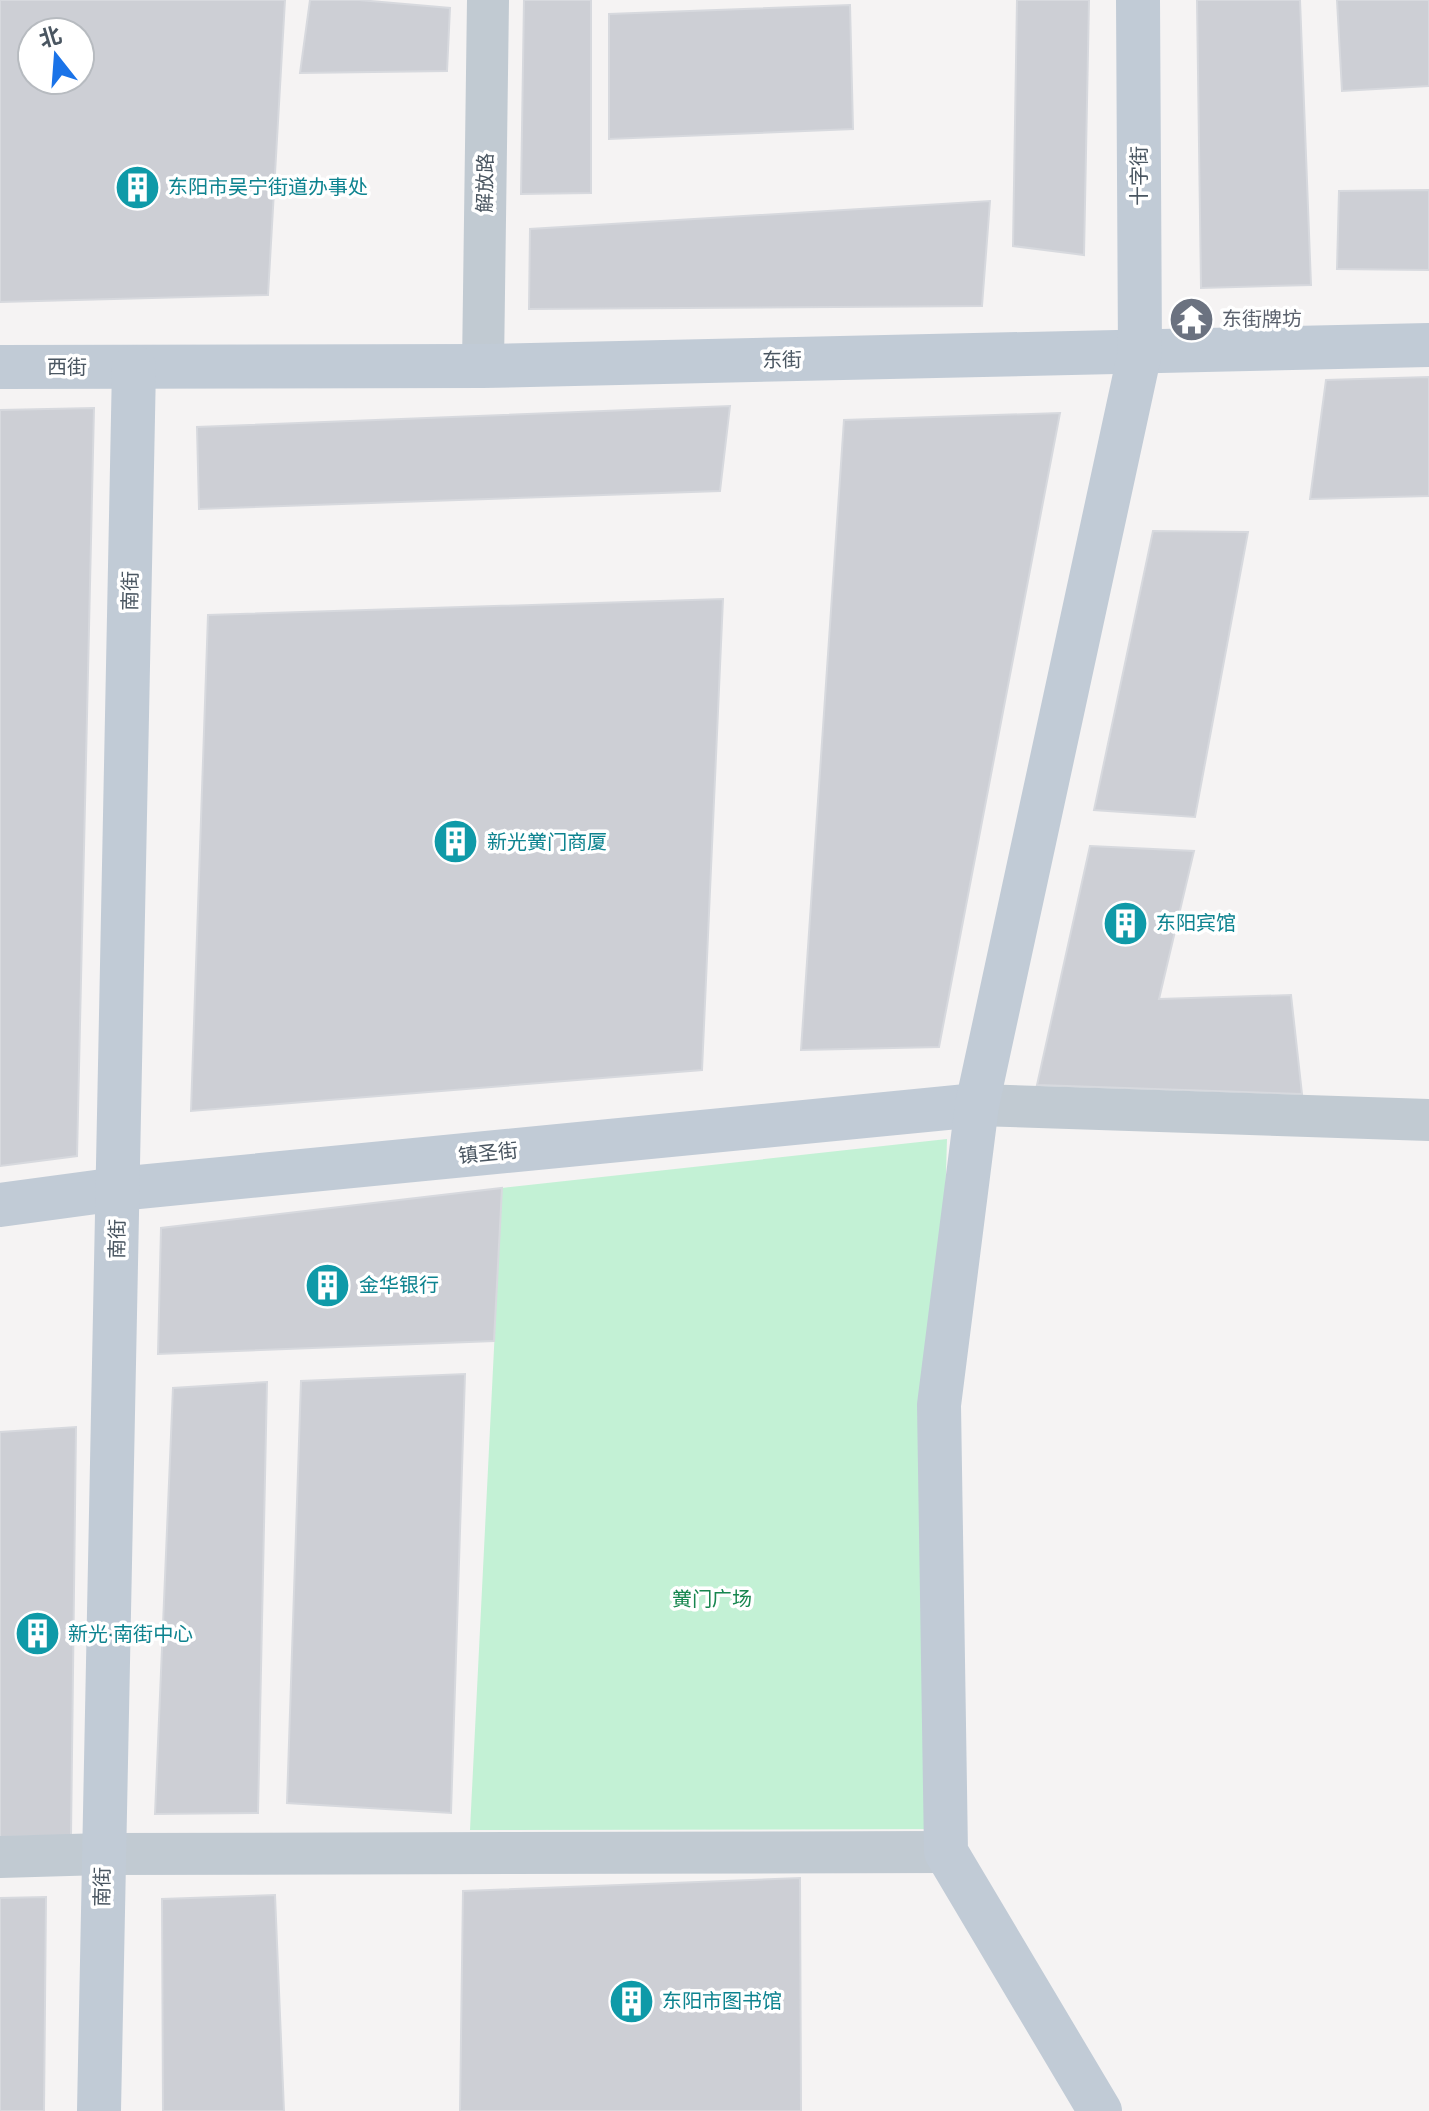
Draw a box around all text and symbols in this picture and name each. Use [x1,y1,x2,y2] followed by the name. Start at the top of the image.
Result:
[16,16,96,96] north arrow
[36,21,65,53] text: 北
[1127,146,1151,206] street label: 十字街
[472,153,498,213] street label: 解放路
[113,163,161,211] building icon: 东阳市吴宁街道办事处
[168,175,368,199] place label: 东阳市吴宁街道办事处
[1167,295,1215,343] temple icon: 东街牌坊
[1222,307,1302,331] place label: 东街牌坊
[762,348,802,372] street label: 东街
[47,355,87,379] street label: 西街
[118,571,142,611] street label: 南街
[432,818,480,866] building icon: 新光黉门商厦
[487,830,607,854] place label: 新光黉门商厦
[1101,899,1149,947] building icon: 东阳宾馆
[1156,911,1236,935] place label: 东阳宾馆
[457,1138,519,1168] street label: 镇圣街
[105,1219,129,1259] street label: 南街
[304,1261,352,1309] building icon: 金华银行
[359,1273,439,1297] place label: 金华银行
[672,1587,752,1611] park label: 黉门广场
[13,1610,61,1658] building icon: 新光·南街中心
[68,1622,193,1646] place label: 新光·南街中心
[90,1867,114,1907] street label: 南街
[607,1977,655,2025] building icon: 东阳市图书馆
[662,1989,782,2013] place label: 东阳市图书馆

